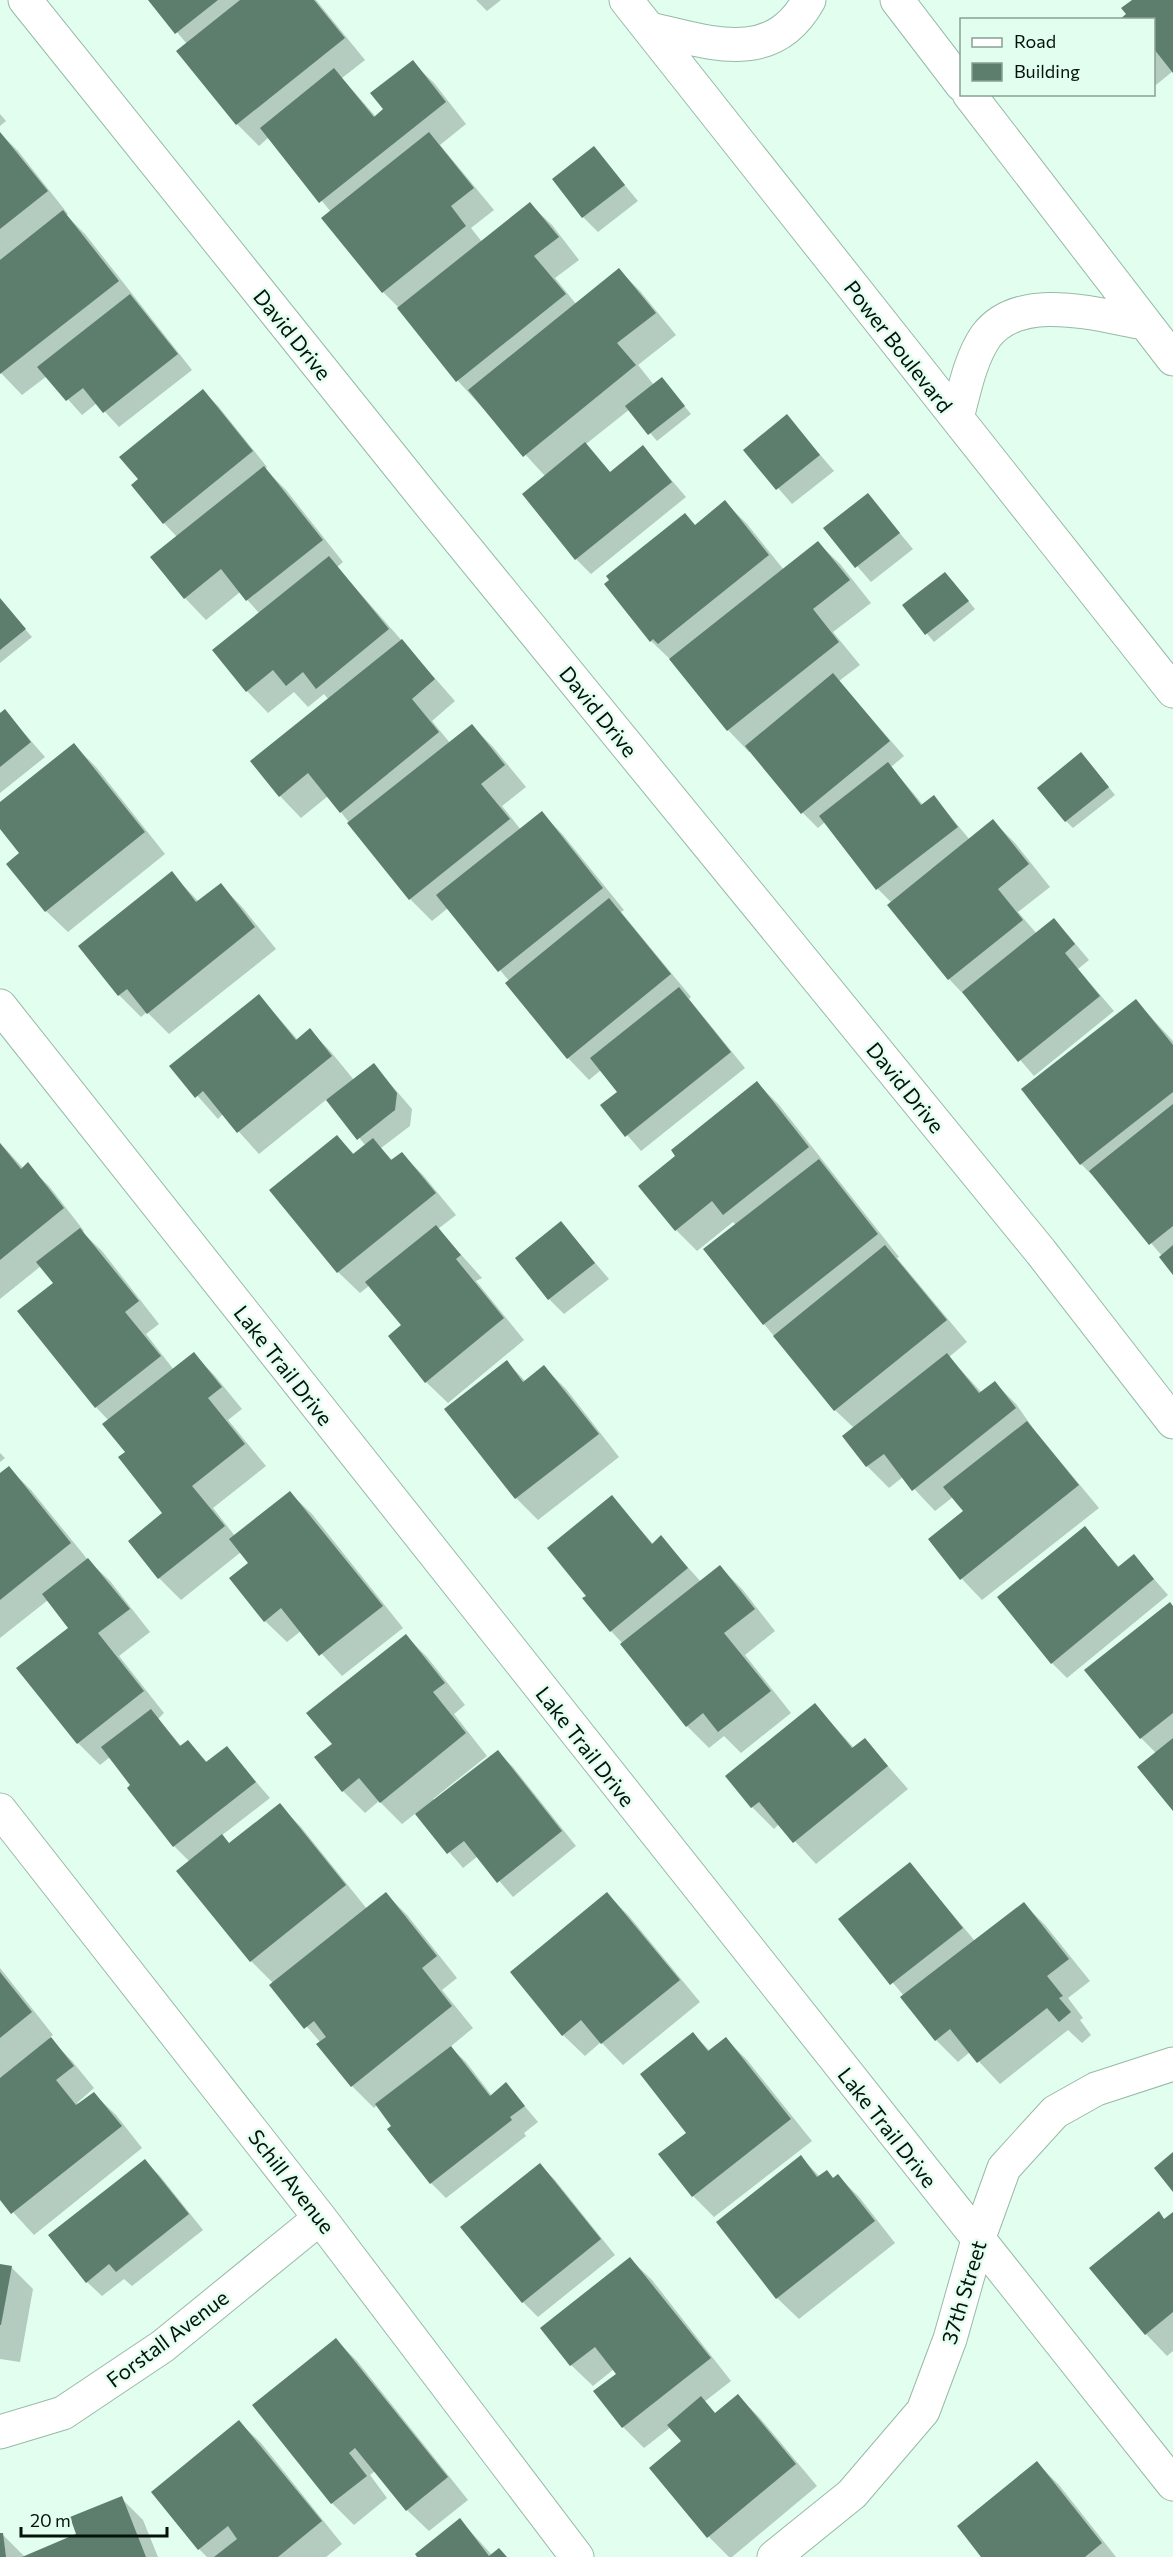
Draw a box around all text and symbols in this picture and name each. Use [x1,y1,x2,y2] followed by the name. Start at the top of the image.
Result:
[960,18,1155,96] legend
[1014,30,1056,52] text: Road
[1014,60,1080,82] text: Building
[840,275,958,417] street label: Power Boulevard
[249,284,337,384] street label: David Drive
[555,661,643,761] street label: David Drive
[862,1037,950,1137] street label: David Drive
[229,1300,339,1430] street label: Lake Trail Drive
[531,1681,641,1811] street label: Lake Trail Drive
[833,2062,943,2192] street label: Lake Trail Drive
[244,2124,340,2238] street label: Schill Avenue
[935,2237,991,2347] street label: 37th Street
[101,2284,233,2392] street label: Forstall Avenue
[21,2500,166,2538] scale bar
[30,2509,71,2531] text: 20 m

